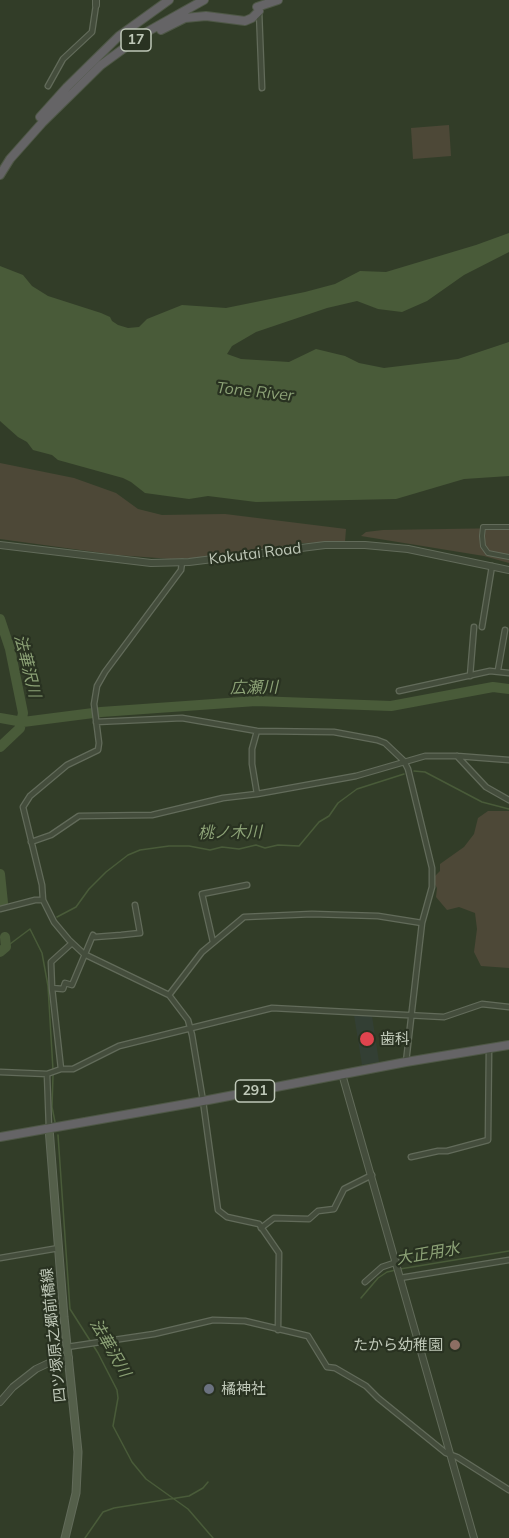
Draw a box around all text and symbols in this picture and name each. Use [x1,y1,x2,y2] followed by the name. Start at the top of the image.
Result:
[121,29,151,51] road number: 17
[215,378,295,406] water label: Tone River
[208,539,302,569] street label: Kokutai Road
[10,633,44,699] water label: 法華沢川
[230,678,278,698] water label: 広瀬川
[198,823,262,843] water label: 桃ノ木川
[358,1030,376,1048] marker: 歯科
[380,1030,410,1048] place label: 歯科
[236,1080,274,1102] road number: 291
[395,1239,461,1269] water label: 大正用水
[38,1267,70,1403] street label: 四ツ塚原之郷前橋線
[86,1315,134,1381] water label: 法華沢川
[353,1336,443,1354] place label: たから幼稚園
[448,1338,462,1352] marker: たから幼稚園
[221,1380,266,1398] place label: 橘神社
[202,1382,216,1396] marker: 橘神社

